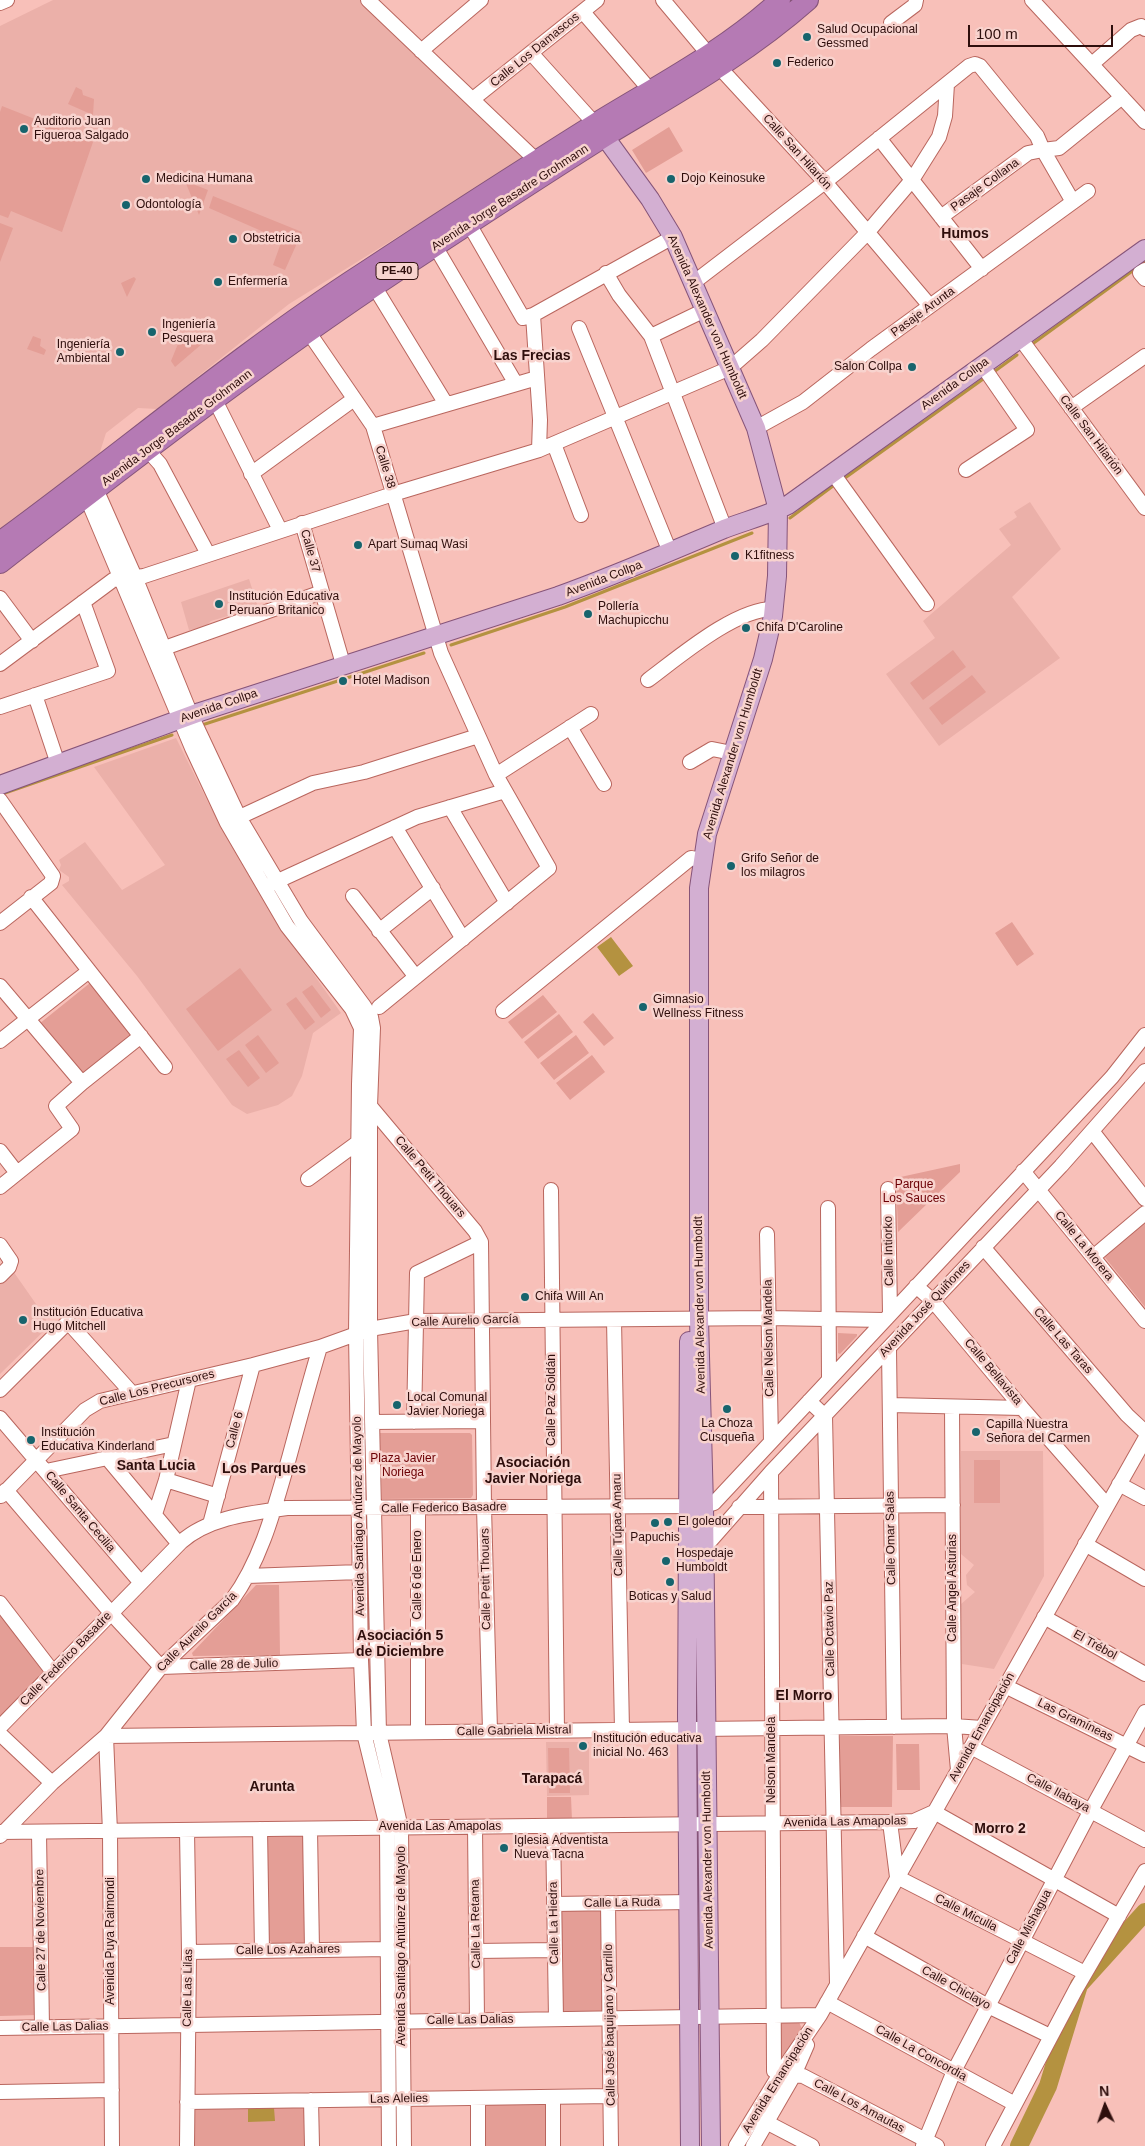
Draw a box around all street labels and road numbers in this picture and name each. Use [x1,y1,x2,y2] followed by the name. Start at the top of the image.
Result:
[488,10,582,90] street label: Calle Los Damascos
[760,111,834,193] street label: Calle San Hilarión
[429,142,591,254] street label: Avenida Jorge Basadre Grohmann
[948,155,1022,215] street label: Pasaje Collana
[664,233,750,401] street label: Avenida Alexander von Humboldt
[376,262,418,280] road number: PE-40
[888,284,958,340] street label: Pasaje Arunta
[918,355,992,413] street label: Avenida Collpa
[99,367,255,489] street label: Avenida Jorge Basadre Grohmann
[1056,392,1126,478] street label: Calle San Hilarión
[372,444,398,490] street label: Calle 38
[297,528,323,574] street label: Calle 37
[564,558,644,600] street label: Avenida Collpa
[700,667,766,841] street label: Avenida Alexander von Humboldt
[179,686,259,726] street label: Avenida Collpa
[392,1133,468,1221] street label: Calle Petit Thouars
[1052,1208,1116,1284] street label: Calle La Morera
[691,1216,709,1394] street label: Avenida Alexander von Humboldt
[881,1216,897,1286] street label: Calle Intiorko
[877,1258,973,1360] street label: Avenida José Quiñones
[761,1279,777,1397] street label: Calle Nelson Mandela
[1030,1305,1096,1377] street label: Calle Las Taras
[411,1312,519,1330] street label: Calle Aurelio García
[961,1336,1025,1408] street label: Calle Bellavista
[545,1354,559,1446] street label: Calle Paz Soldán
[98,1367,216,1409] street label: Calle Los Precursores
[223,1410,247,1450] street label: Calle 6
[350,1416,368,1616] street label: Avenida Santiago Antúnez de Mayolo
[42,1469,118,1555] street label: Calle Santa Cecilia
[610,1474,626,1576] street label: Calle Túpac Amaru
[883,1491,899,1585] street label: Calle Omar Salas
[381,1500,507,1516] street label: Calle Federico Basadre
[478,1528,494,1630] street label: Calle Petit Thouars
[411,1530,425,1620] street label: Calle 6 de Enero
[946,1534,960,1642] street label: Calle Angel Asturias
[822,1581,838,1677] street label: Calle Octavio Paz
[154,1589,240,1675] street label: Calle Aurelio García
[17,1609,115,1709] street label: Calle Federico Basadre
[1071,1627,1119,1663] street label: El Trébol
[189,1656,279,1674] street label: Calle 28 de Julio
[946,1670,1018,1784] street label: Avenida Emancipación
[1035,1696,1115,1744] street label: Las Gramíneas
[765,1717,779,1803] street label: Nelson Mandela
[457,1723,571,1739] street label: Calle Gabriela Mistral
[1024,1770,1092,1816] street label: Calle Ilabaya
[699,1771,717,1949] street label: Avenida Alexander von Humboldt
[784,1814,906,1830] street label: Avenida Las Amapolas
[379,1820,501,1834] street label: Avenida Las Amapolas
[395,1846,409,2046] street label: Avenida Santiago Antúnez de Mayolo
[33,1869,49,1991] street label: Calle 27 de Noviembre
[104,1877,118,2005] street label: Avenida Puya Raimondi
[468,1879,484,1969] street label: Calle La Retama
[546,1882,562,1964] street label: Calle La Hiedra
[1003,1887,1055,1967] street label: Calle Mishagua
[932,1891,1000,1935] street label: Calle Miculla
[584,1895,660,1911] street label: Calle La Ruda
[236,1942,340,1958] street label: Calle Los Azahares
[601,1944,619,2106] street label: Calle José baquijano y Carrillo
[180,1949,196,2027] street label: Calle Las Lilas
[919,1963,993,2013] street label: Calle Chiclayo
[427,2012,513,2028] street label: Calle Las Dalias
[22,2019,108,2035] street label: Calle Las Dalias
[873,2022,969,2084] street label: Calle La Concordia
[740,2025,816,2135] street label: Avenida Emancipación
[811,2076,907,2136] street label: Calle Los Amautas
[370,2091,428,2107] street label: Las Alelies

